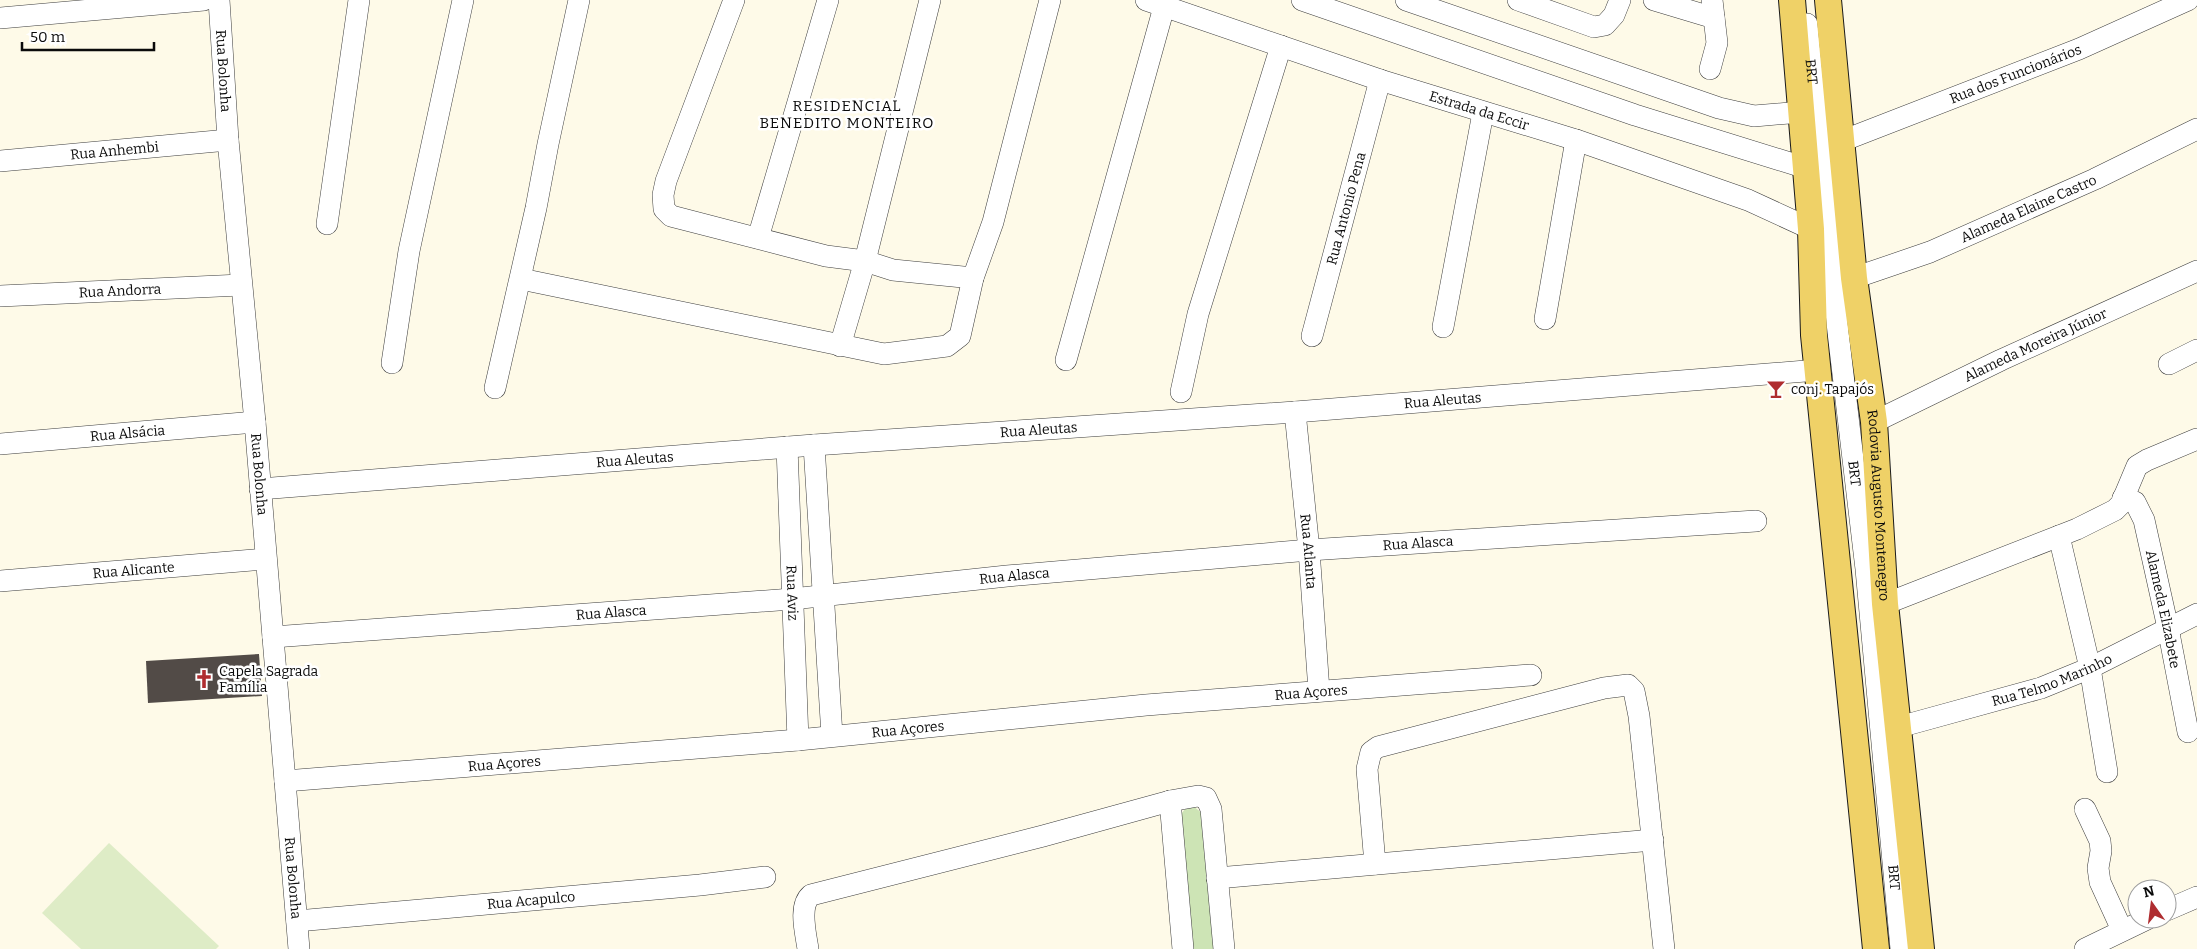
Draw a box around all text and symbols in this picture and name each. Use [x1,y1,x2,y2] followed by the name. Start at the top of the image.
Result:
[22,20,155,52] scale bar
[30,28,66,46] text: 50 m
[212,29,235,113] street label: Rua Bolonha
[1947,40,2084,107] street label: Rua dos Funcionários
[1802,58,1822,85] street label: BRT
[1427,87,1531,134] street label: Estrada da Eccir
[760,97,934,132] district label: RESIDENCIAL BENEDITO MONTEIRO
[70,138,159,163] street label: Rua Anhembi
[1323,150,1369,267] street label: Rua Antonio Pena
[1958,171,2099,246] street label: Alameda Elaine Castro
[78,280,162,301] street label: Rua Andorra
[1961,305,2110,385] street label: Alameda Moreira Júnior
[1765,378,1787,400] bar icon: conj. Tapajós
[1791,381,1874,398] place label: conj. Tapajós
[1403,389,1482,412] street label: Rua Aleutas
[1864,408,1893,602] street label: Rodovia Augusto Montenegro
[999,418,1078,441] street label: Rua Aleutas
[89,421,166,445] street label: Rua Alsácia
[247,432,271,516] street label: Rua Bolonha
[595,448,674,471] street label: Rua Aleutas
[1845,460,1865,487] street label: BRT
[1297,513,1320,590] street label: Rua Atlanta
[1382,532,1454,554] street label: Rua Alasca
[2142,548,2184,670] street label: Alameda Elizabete
[92,558,175,582] street label: Rua Alicante
[978,564,1051,587] street label: Rua Alasca
[783,565,802,621] street label: Rua Aviz
[575,601,647,623] street label: Rua Alasca
[1990,650,2115,710] street label: Rua Telmo Marinho
[219,663,319,696] place label: Capela Sagrada Família
[193,668,215,690] church icon: Capela Sagrada Família
[1274,681,1348,703] street label: Rua Açores
[871,717,945,741] street label: Rua Açores
[467,752,541,775] street label: Rua Açores
[281,836,305,920] street label: Rua Bolonha
[1885,864,1904,891] street label: BRT
[2127,879,2177,929] north arrow
[2142,882,2156,901] text: N
[486,888,576,912] street label: Rua Acapulco

